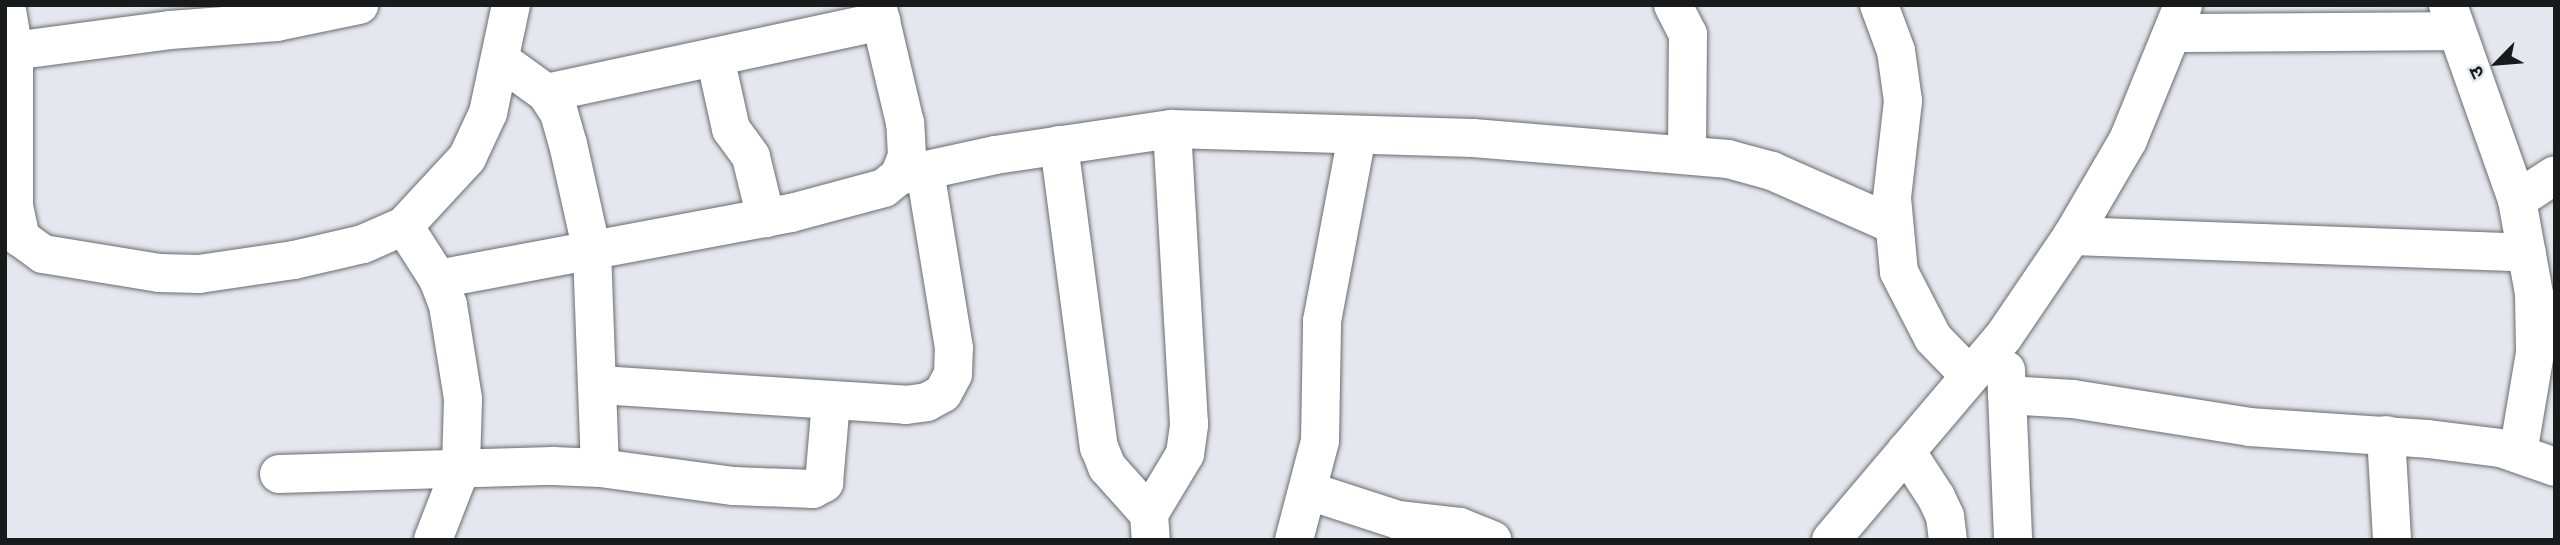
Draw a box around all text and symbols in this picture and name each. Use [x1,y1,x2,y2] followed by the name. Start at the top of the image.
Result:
[2462,28,2532,98] north arrow
[2462,61,2493,83] text: उ

